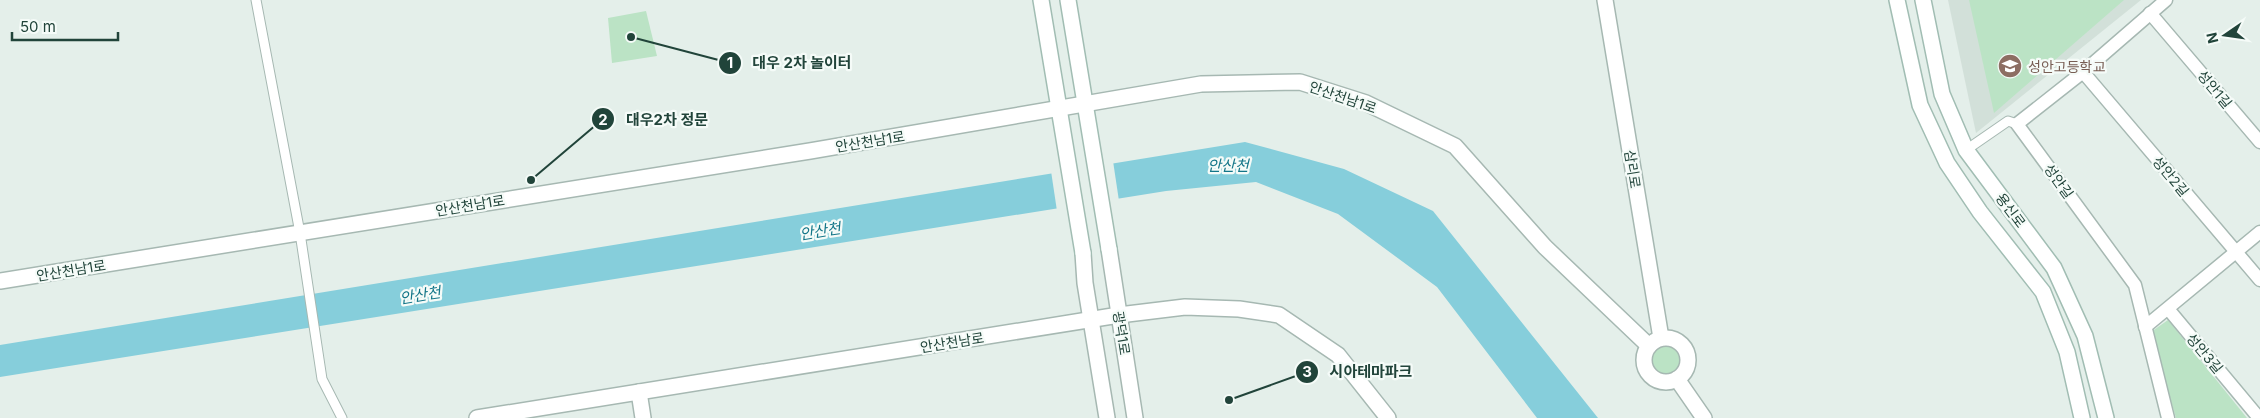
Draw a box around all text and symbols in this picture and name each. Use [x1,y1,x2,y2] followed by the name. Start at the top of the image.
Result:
[12,10,119,42] scale bar
[2200,10,2250,60] north arrow
[20,17,56,36] text: 50 m
[2202,31,2221,45] text: N
[718,48,862,78] callout: 대우 2차 놀이터
[727,53,733,72] text: 1
[752,53,852,72] text: 대우 2차 놀이터
[1997,53,2023,79] school or university icon: 성안고등학교
[2028,58,2105,75] place label: 성안고등학교
[2194,67,2236,111] street label: 성안1길
[1307,78,1379,116] street label: 안산천남1로
[591,104,718,134] callout: 대우2차 정문
[598,110,608,129] text: 2
[626,110,708,129] text: 대우2차 정문
[834,127,906,155] street label: 안산천남1로
[1622,149,1644,190] street label: 삼리로
[2149,152,2193,200] street label: 성안2길
[1207,156,1251,175] water label: 안산천
[2041,160,2077,202] street label: 성안길
[1993,189,2029,231] street label: 용신로
[434,191,506,219] street label: 안산천남1로
[798,218,844,244] water label: 안산천
[35,256,107,284] street label: 안산천남1로
[398,282,444,308] water label: 안산천
[1110,310,1134,356] street label: 광덕1로
[919,329,985,355] street label: 안산천남로
[2183,329,2227,377] street label: 성안3길
[1295,357,1422,387] callout: 시아테마파크
[1302,362,1312,381] text: 3
[1330,362,1413,381] text: 시아테마파크

